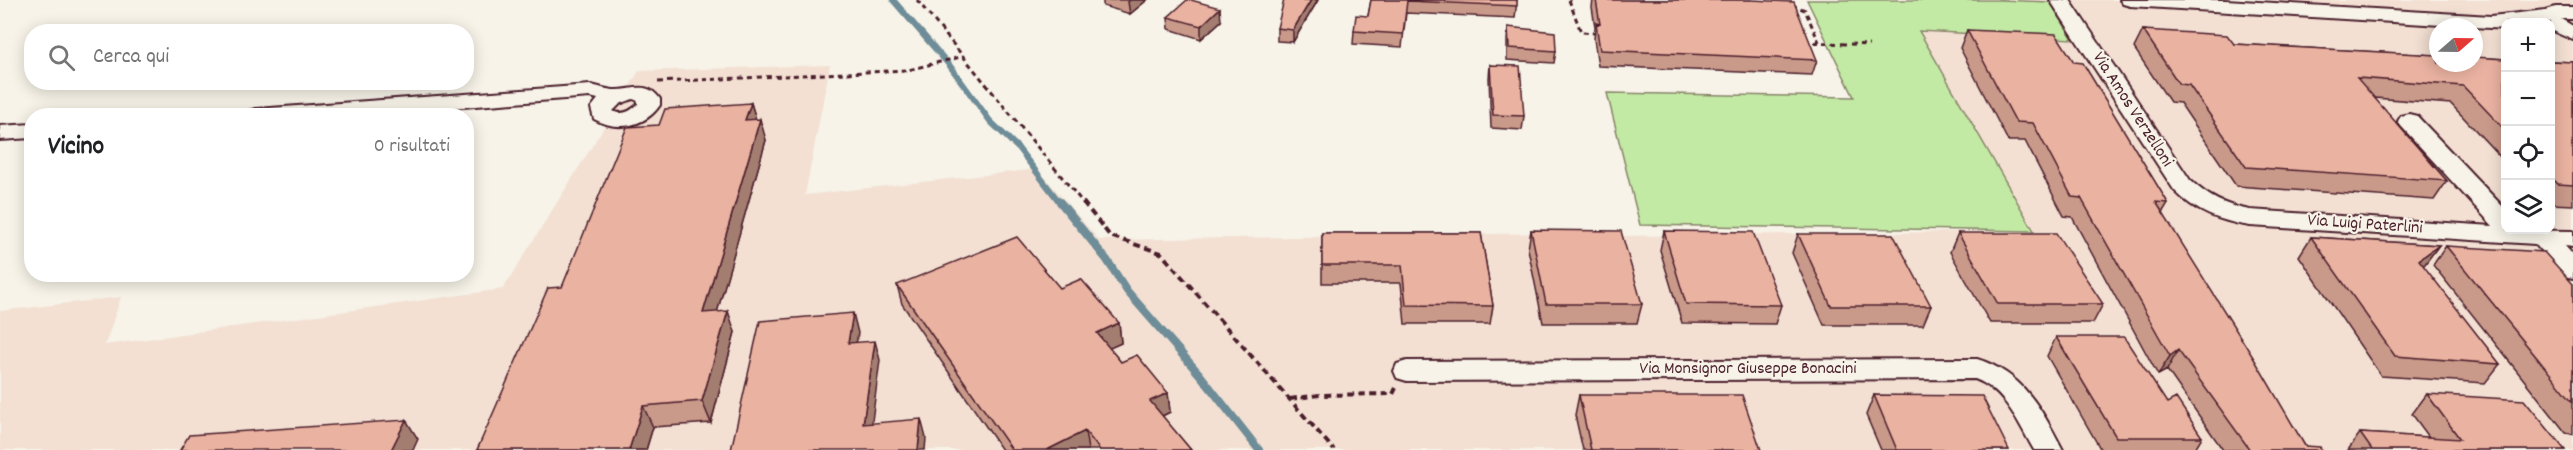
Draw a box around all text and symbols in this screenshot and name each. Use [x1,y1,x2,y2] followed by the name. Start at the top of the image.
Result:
[2429,18,2483,72] north arrow
[2501,18,2555,234] map controls
[2501,18,2555,72] button: +
[24,24,474,90] search box
[45,41,78,74] icon: search
[93,42,169,73] text: Cerca qui
[2085,48,2179,172] street label: Via Amos Verzelloni
[2501,72,2555,126] button: −
[2501,126,2555,180] button: locate
[48,129,104,166] text: Vicino
[374,133,450,161] text: 0 risultati
[2501,180,2555,234] button: layers
[2307,209,2423,241] street label: Via Luigi Paterlini
[1640,357,1857,382] street label: Via Monsignor Giuseppe Bonacini

